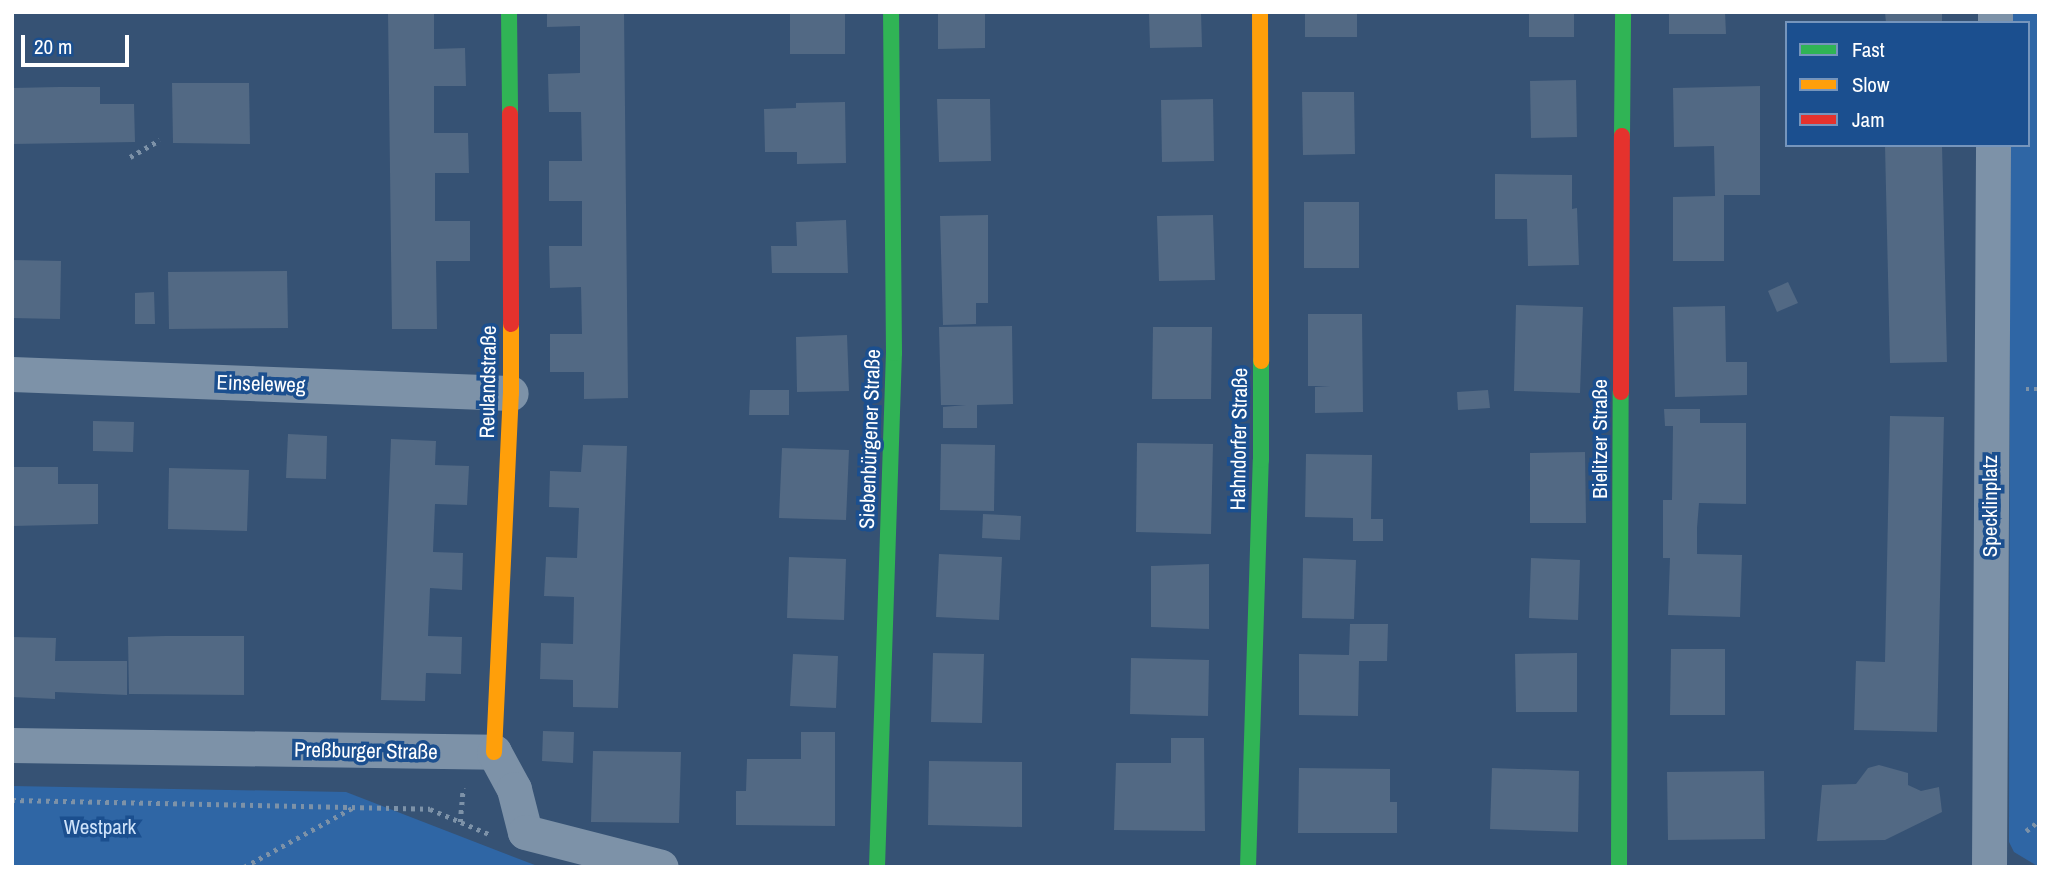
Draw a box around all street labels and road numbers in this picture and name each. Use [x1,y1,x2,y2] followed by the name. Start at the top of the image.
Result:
[474,325,502,439] street label: Reulandstraße
[854,349,886,529] street label: Siebenbürgener Straße
[1225,367,1253,511] street label: Hahndorfer Straße
[216,370,306,398] street label: Einseleweg
[1587,379,1613,499] street label: Bielitzer Straße
[1977,455,2003,557] street label: Specklinplatz
[294,737,438,765] street label: Preßburger Straße

